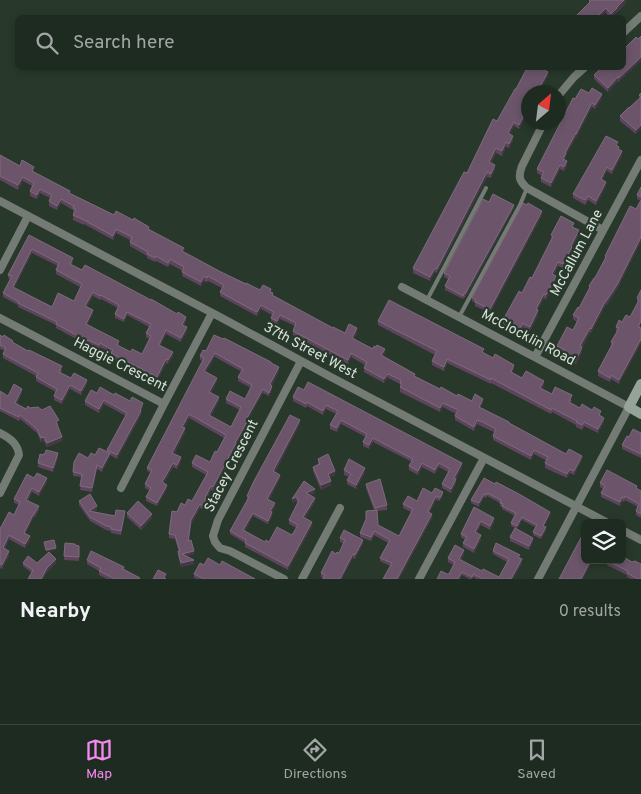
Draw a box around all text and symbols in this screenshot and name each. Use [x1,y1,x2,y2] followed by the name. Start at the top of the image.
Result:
[15,15,626,70] search box
[33,29,61,57] icon: search
[73,31,175,55] text: Search here
[521,85,566,130] north arrow
[547,207,607,299] street label: McCallum Lane
[478,306,578,370] street label: McClocklin Road
[260,319,360,383] street label: 37th Street West
[70,334,170,396] street label: Haggie Crescent
[201,417,263,515] street label: Stacey Crescent
[581,519,626,564] map controls
[581,519,626,564] button: layers
[20,598,91,625] text: Nearby
[559,602,621,622] text: 0 results
[85,736,113,783] tab: Map
[283,736,347,783] tab: Directions
[517,736,556,783] tab: Saved

